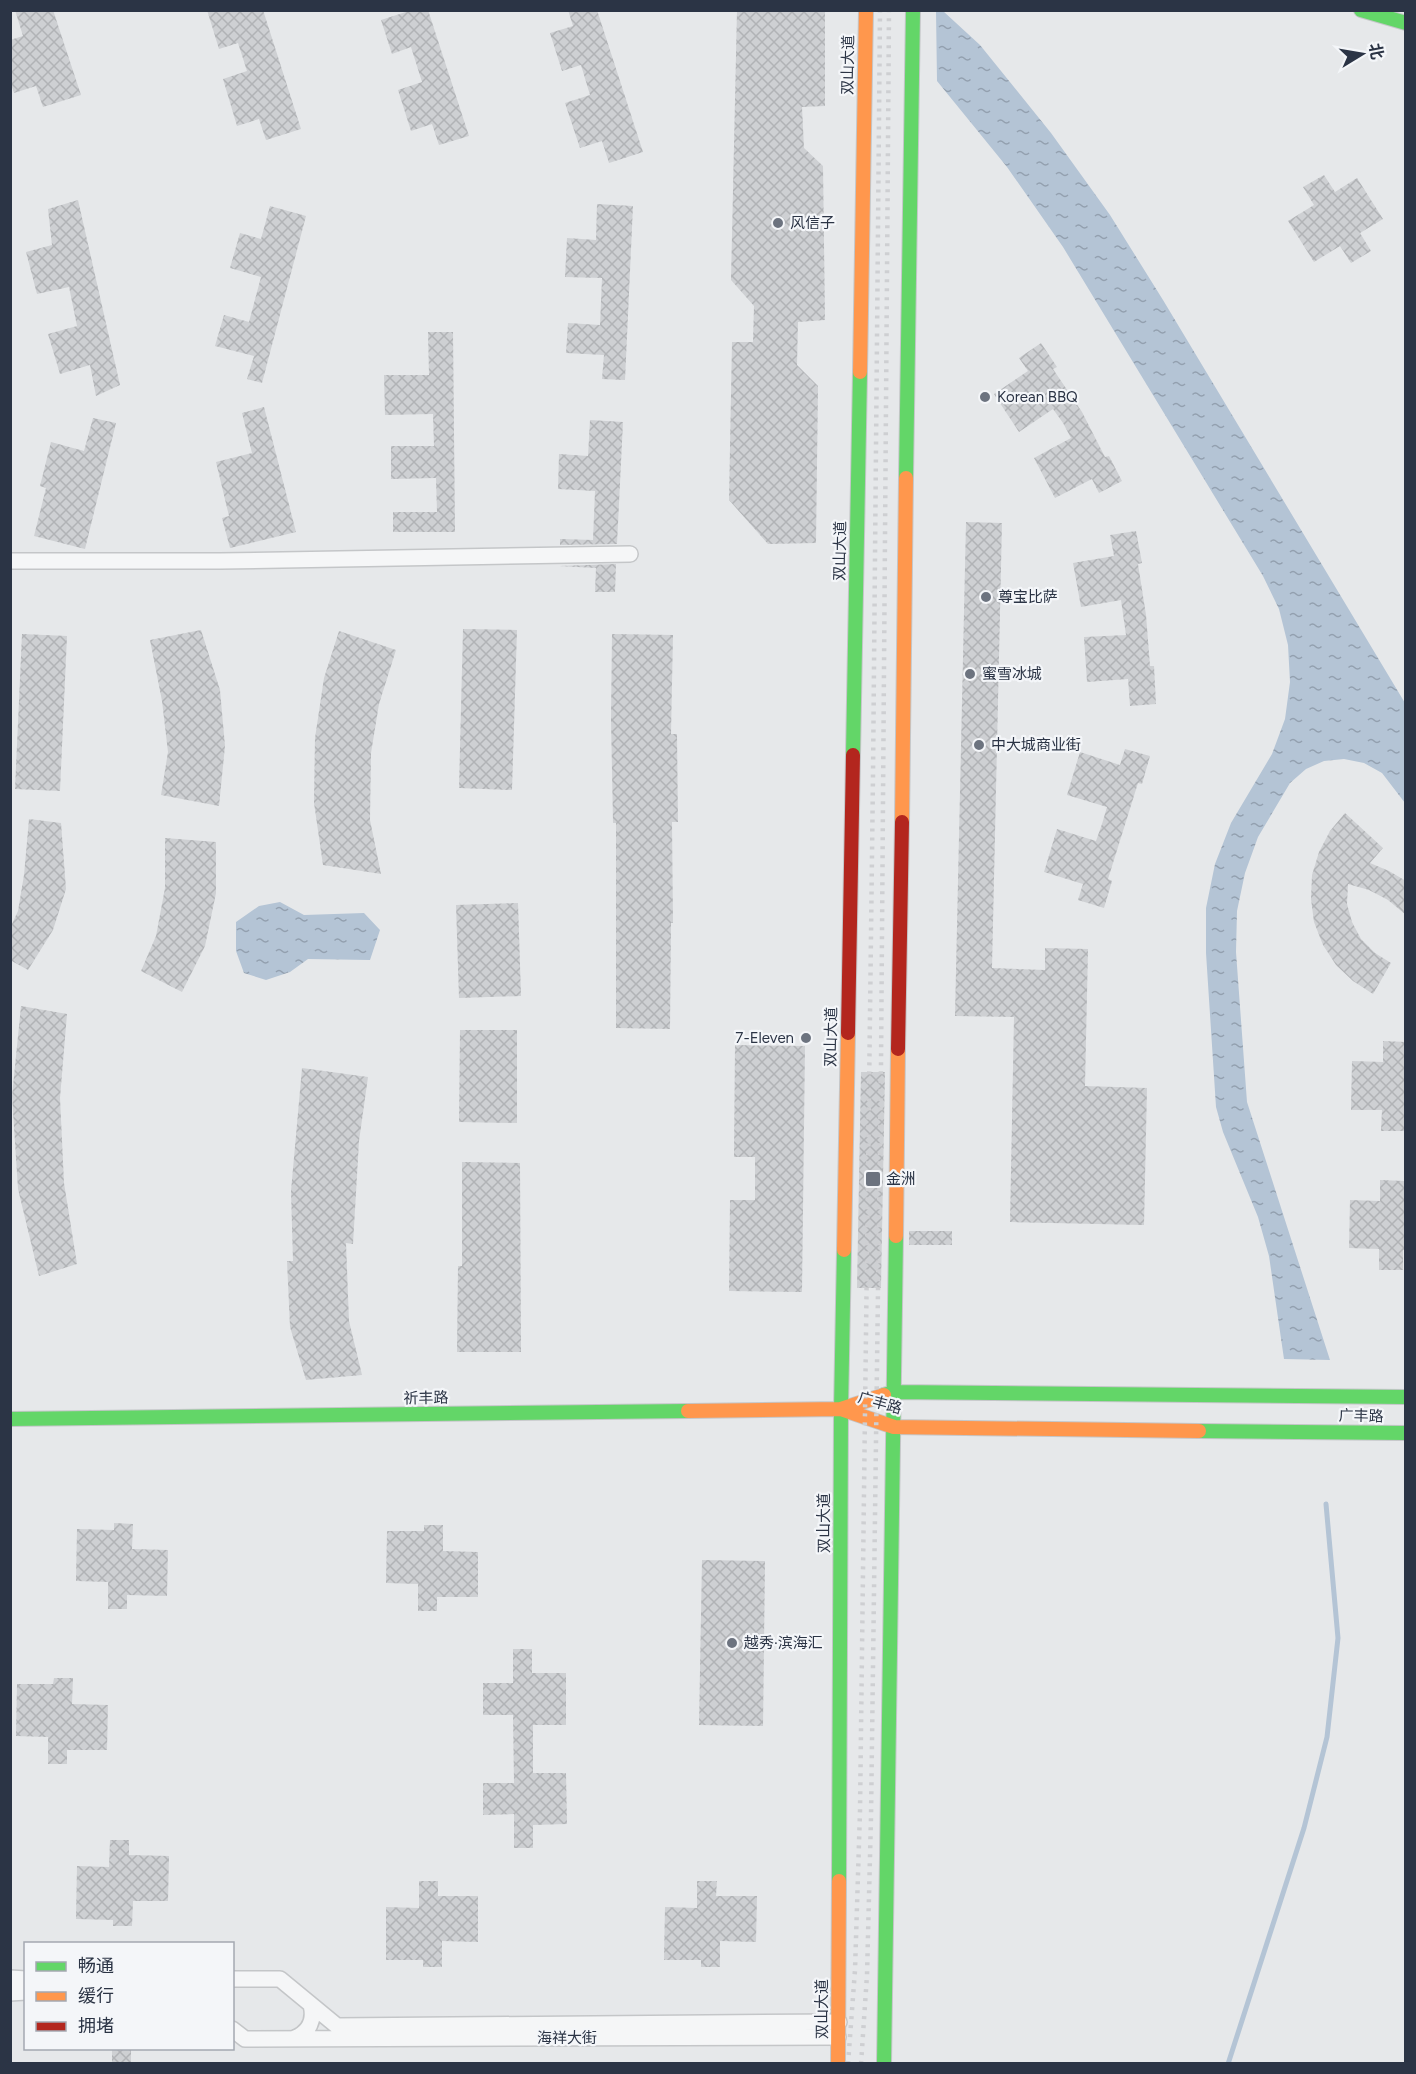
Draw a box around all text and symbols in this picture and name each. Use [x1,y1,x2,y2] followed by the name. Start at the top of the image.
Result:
[1332,24,1392,84] north arrow
[838,35,858,95] street label: 双山大道
[1365,42,1387,61] text: 北
[790,214,835,232] place label: 风信子
[771,216,785,230] marker: 风信子
[997,388,1078,406] place label: Korean BBQ
[978,390,992,404] marker: Korean BBQ
[830,521,850,581] street label: 双山大道
[998,588,1058,606] place label: 尊宝比萨
[979,590,993,604] marker: 尊宝比萨
[982,665,1042,683] place label: 蜜雪冰城
[963,667,977,681] marker: 蜜雪冰城
[991,736,1081,754] place label: 中大城商业街
[972,738,986,752] marker: 中大城商业街
[821,1007,841,1067] street label: 双山大道
[735,1029,794,1047] place label: 7-Eleven
[799,1031,813,1045] marker: 7-Eleven
[864,1170,882,1188] marker: 金洲
[886,1170,916,1188] place label: 金洲
[856,1388,904,1418] street label: 广丰路
[403,1389,449,1407] street label: 祈丰路
[1338,1407,1384,1425] street label: 广丰路
[815,1493,833,1553] street label: 双山大道
[744,1634,823,1652] place label: 越秀·滨海汇
[725,1636,739,1650] marker: 越秀·滨海汇
[24,1942,234,2050] legend
[78,1955,114,1977] text: 畅通
[813,1979,831,2039] street label: 双山大道
[78,1985,114,2007] text: 缓行
[78,2015,114,2037] text: 拥堵
[537,2029,597,2047] street label: 海祥大街

